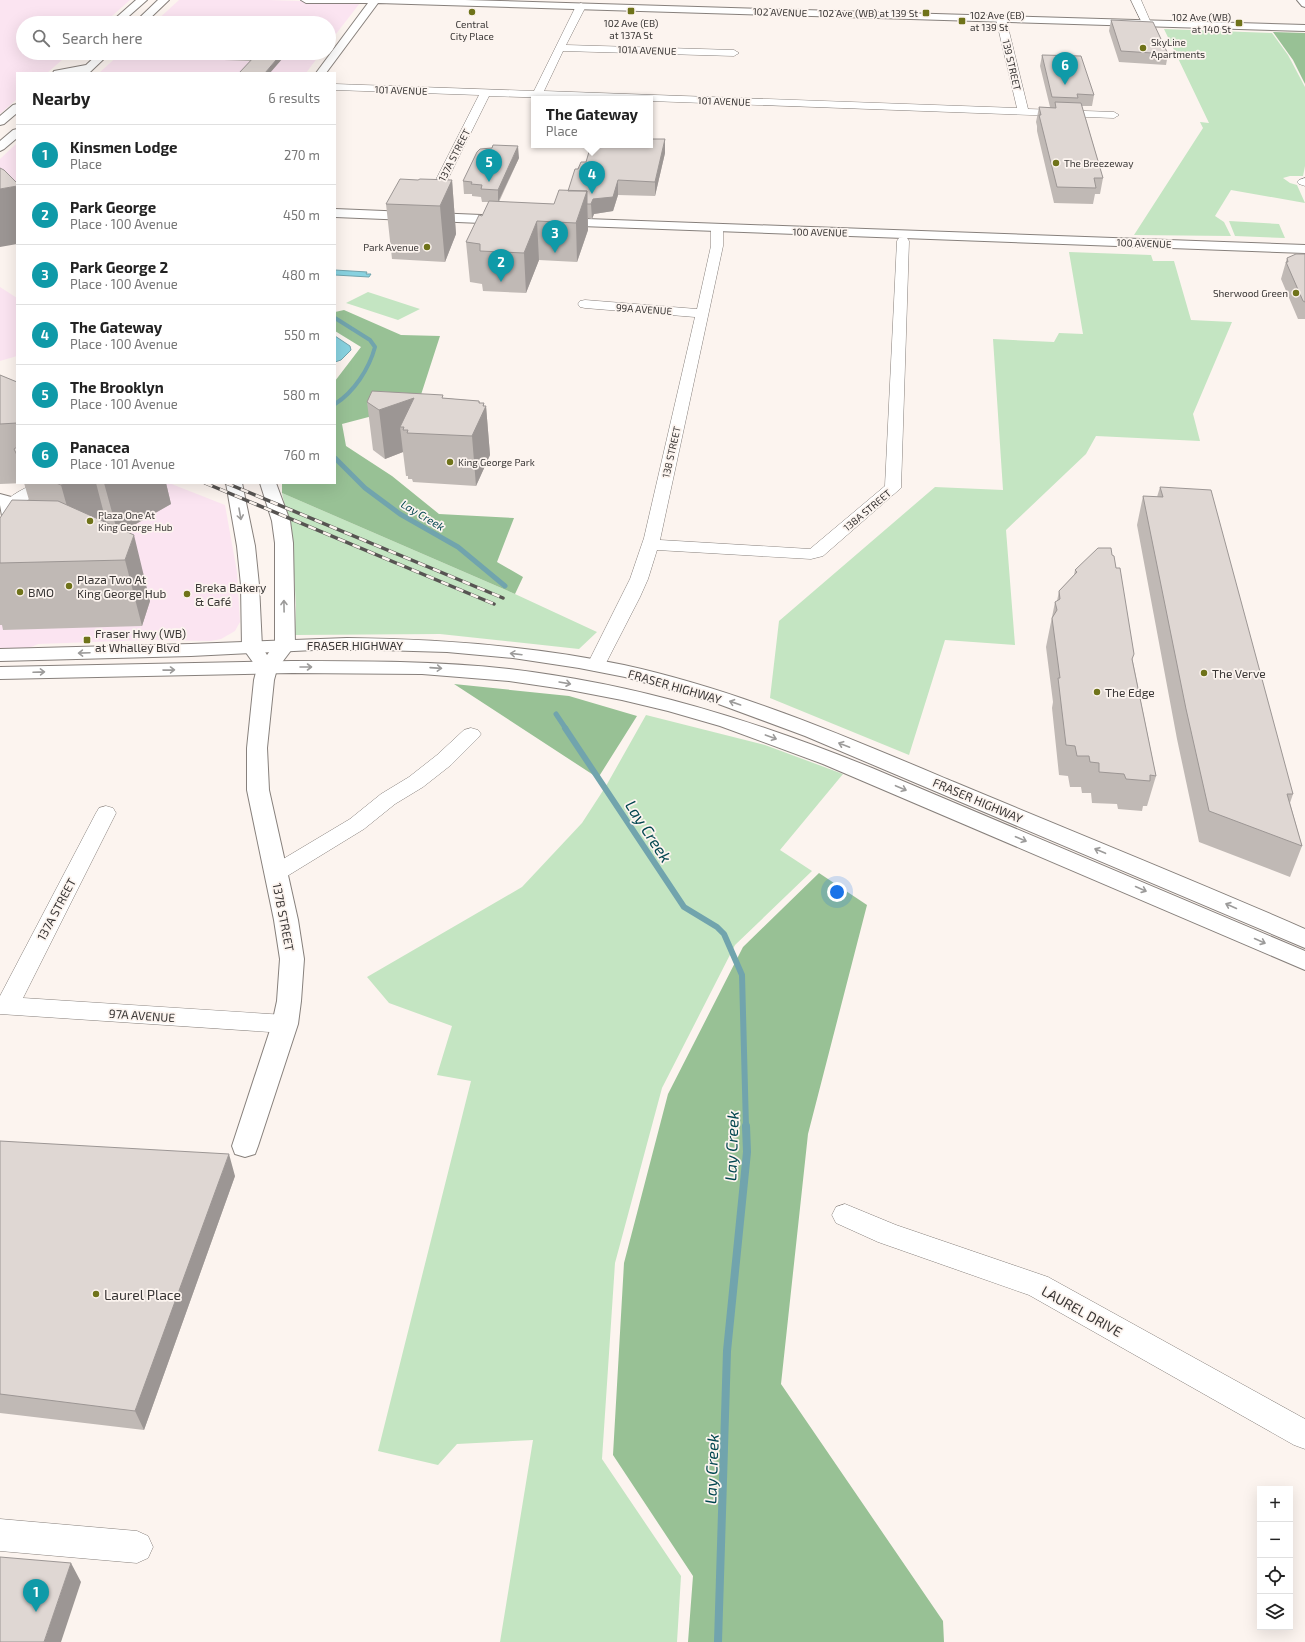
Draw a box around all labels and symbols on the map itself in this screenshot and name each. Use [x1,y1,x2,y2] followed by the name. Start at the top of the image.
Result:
[753,5,808,19] street label: 102 AVENUE
[626,6,636,16] marker: 102 Ave (EB) at 137A St
[467,7,477,17] marker: Central City Place
[818,7,918,19] place label: 102 Ave (WB) at 139 St
[921,8,931,18] marker: 102 Ave (WB) at 139 St
[970,9,1025,33] place label: 102 Ave (EB) at 139 St
[1172,11,1231,35] place label: 102 Ave (WB) at 140 St
[957,16,967,26] marker: 102 Ave (EB) at 139 St
[604,17,659,41] place label: 102 Ave (EB) at 137A St
[450,18,494,42] place label: Central City Place
[1234,18,1244,28] marker: 102 Ave (WB) at 140 St
[1151,36,1205,60] place label: SkyLine Apartments
[1000,38,1024,92] street label: 139 STREET
[617,43,677,57] street label: 101A AVENUE
[1138,43,1148,53] marker: SkyLine Apartments
[1052,52,1078,85] pin: 6
[374,83,428,97] street label: 101 AVENUE
[697,94,751,108] street label: 101 AVENUE
[436,127,472,183] street label: 137A STREET
[476,149,502,182] pin: 5
[1064,157,1134,169] place label: The Breezeway
[1051,158,1061,168] marker: The Breezeway
[579,161,605,194] pin: 4
[542,220,568,253] pin: 3
[792,226,848,238] street label: 100 AVENUE
[1116,236,1172,250] street label: 100 AVENUE
[363,241,419,253] place label: Park Avenue
[422,242,432,252] marker: Park Avenue
[488,249,514,282] pin: 2
[1213,287,1288,299] place label: Sherwood Green
[1291,288,1301,298] marker: Sherwood Green
[616,301,673,317] street label: 99A AVENUE
[659,425,683,479] street label: 138 STREET
[458,456,535,468] place label: King George Park
[445,457,455,467] marker: King George Park
[841,487,893,533] street label: 138A STREET
[398,497,447,534] water label: Lay Creek
[236,507,244,520] one-way arrow
[98,509,173,533] place label: Plaza One At King George Hub
[85,516,95,526] marker: Plaza One At King George Hub
[77,572,167,600] place label: Plaza Two At King George Hub
[195,580,267,608] place label: Breka Bakery & Café
[64,581,74,591] marker: Plaza Two At King George Hub
[28,585,54,599] place label: BMO
[15,587,25,597] marker: BMO
[182,589,192,599] marker: Breka Bakery & Café
[280,600,288,613] one-way arrow
[95,626,186,654] place label: Fraser Hwy (WB) at Whalley Blvd
[82,635,92,645] marker: Fraser Hwy (WB) at Whalley Blvd
[307,638,403,652] street label: FRASER HIGHWAY
[78,649,91,657] one-way arrow
[510,650,523,657] one-way arrow
[299,663,312,671] one-way arrow
[429,665,442,672] one-way arrow
[162,666,175,673] one-way arrow
[627,666,723,706] street label: FRASER HIGHWAY
[1212,666,1266,680] place label: The Verve
[32,668,45,676] one-way arrow
[1199,668,1209,678] marker: The Verve
[559,680,572,688] one-way arrow
[1105,685,1155,699] place label: The Edge
[1092,687,1102,697] marker: The Edge
[728,699,741,706] one-way arrow
[765,734,777,742] one-way arrow
[838,740,850,748] one-way arrow
[931,775,1025,825] street label: FRASER HIGHWAY
[895,785,907,792] one-way arrow
[621,796,676,866] water label: Lay Creek
[1014,835,1026,843] one-way arrow
[1095,847,1107,854] one-way arrow
[34,875,78,943] street label: 137A STREET
[271,882,297,952] street label: 137B STREET
[827,882,847,902] your location
[1134,886,1146,894] one-way arrow
[1225,902,1237,909] one-way arrow
[1253,938,1265,946] one-way arrow
[108,1006,176,1024] street label: 97A AVENUE
[720,1111,743,1181] water label: Lay Creek
[1039,1282,1125,1340] street label: LAUREL DRIVE
[104,1286,181,1303] place label: Laurel Place
[91,1289,101,1299] marker: Laurel Place
[700,1434,723,1504] water label: Lay Creek
[23,1579,49,1612] pin: 1

